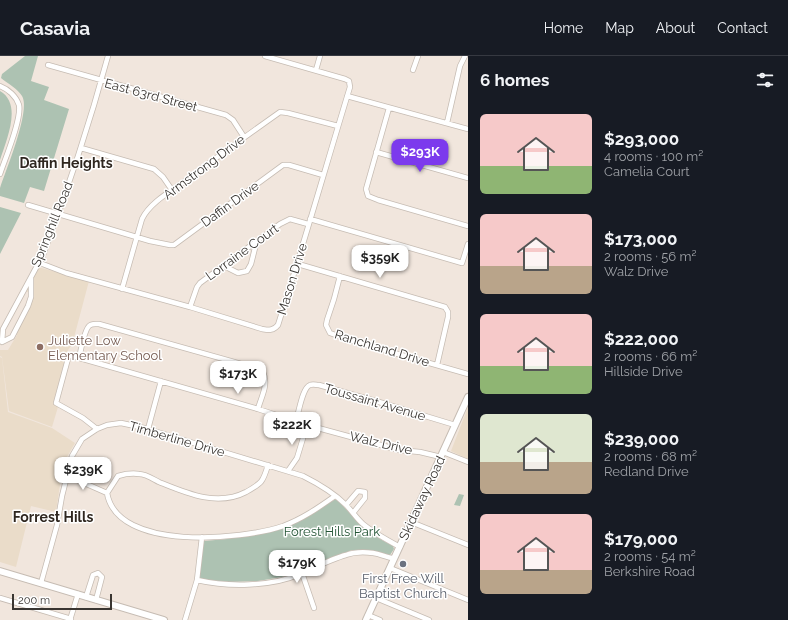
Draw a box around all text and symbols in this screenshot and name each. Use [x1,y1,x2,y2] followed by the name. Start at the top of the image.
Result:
[20,17,90,39] text: Casavia
[544,20,583,36] text: Home
[605,20,634,36] text: Map
[656,20,695,36] text: About
[717,20,768,36] text: Contact
[754,69,776,91] icon: filters
[480,70,549,90] text: 6 homes
[103,75,200,115] street label: East 63rd Street
[604,129,679,149] text: $293,000
[512,130,560,178] icon: home
[160,131,248,202] street label: Armstrong Drive
[392,139,448,173] pin: $293K
[400,144,440,159] text: $293K
[604,149,703,164] text: 4 rooms · 100 m²
[19,155,113,171] district label: Daffin Heights
[604,164,690,179] text: Camelia Court
[198,178,262,230] street label: Daffin Drive
[28,179,76,269] street label: Springhill Road
[203,220,282,283] street label: Lorraine Court
[604,229,677,249] text: $173,000
[512,230,560,278] icon: home
[274,241,310,317] street label: Mason Drive
[352,245,408,279] pin: $359K
[604,249,696,264] text: 2 rooms · 56 m²
[361,250,399,265] text: $359K
[604,264,668,279] text: Walz Drive
[333,326,432,370] street label: Ranchland Drive
[604,329,679,349] text: $222,000
[512,330,560,378] icon: home
[48,333,162,363] place label: Juliette Low Elementary School
[35,342,45,352] marker: Juliette Low Elementary School
[604,349,697,364] text: 2 rooms · 66 m²
[210,361,266,395] pin: $173K
[604,364,683,379] text: Hillside Drive
[219,366,257,381] text: $173K
[323,380,428,424] street label: Toussaint Avenue
[264,412,320,446] pin: $222K
[273,417,311,432] text: $222K
[127,418,227,460] street label: Timberline Drive
[348,428,414,458] street label: Walz Drive
[604,429,679,449] text: $239,000
[512,430,560,478] icon: home
[604,449,697,464] text: 2 rooms · 68 m²
[396,454,448,542] street label: Skidaway Road
[55,457,111,491] pin: $239K
[63,462,103,477] text: $239K
[604,464,689,479] text: Redland Drive
[13,509,93,525] district label: Forrest Hills
[284,524,380,539] park label: Forest Hills Park
[604,529,678,549] text: $179,000
[512,530,560,578] icon: home
[604,549,696,564] text: 2 rooms · 54 m²
[269,550,325,584] pin: $179K
[278,555,316,570] text: $179K
[398,559,408,569] marker: First Free Will Baptist Church
[604,564,695,579] text: Berkshire Road
[359,571,447,601] place label: First Free Will Baptist Church
[12,592,112,611] scale bar
[18,594,50,607] text: 200 m

